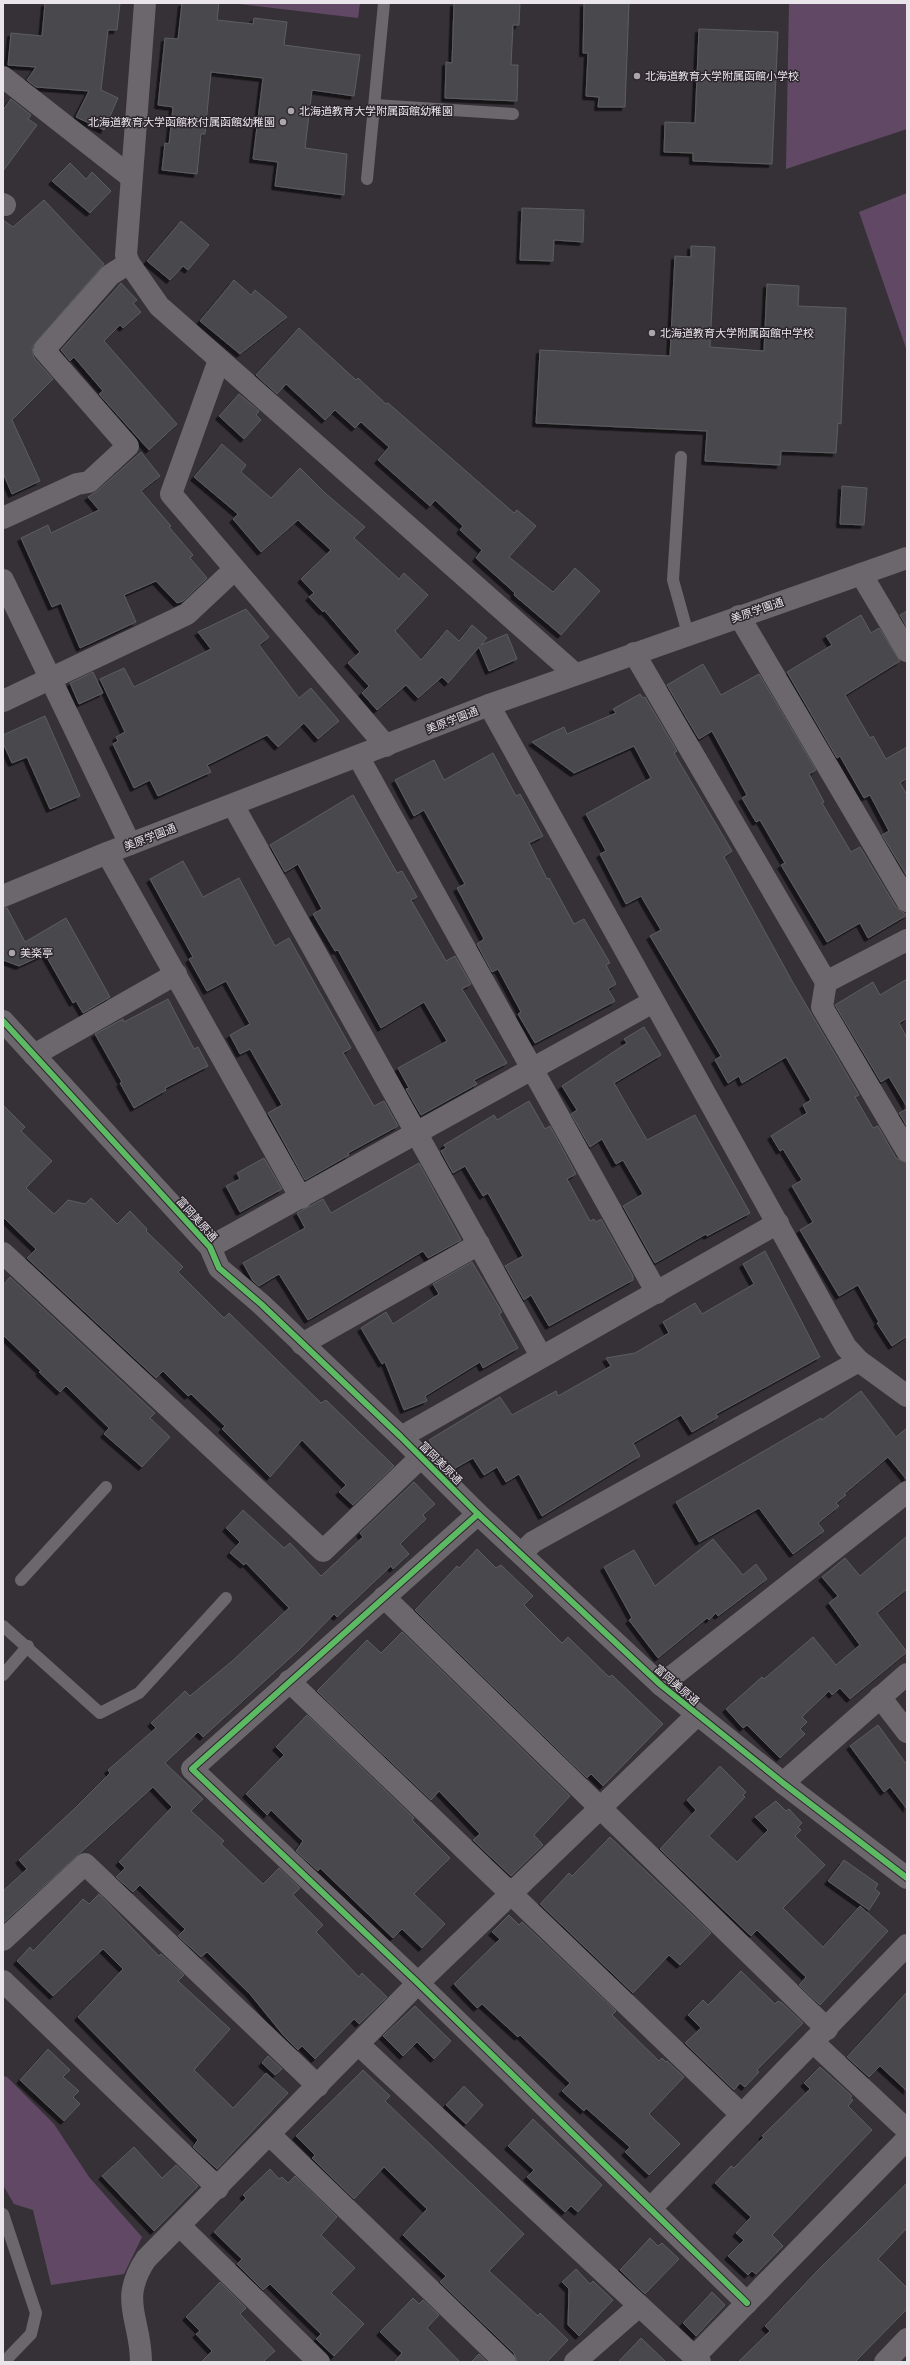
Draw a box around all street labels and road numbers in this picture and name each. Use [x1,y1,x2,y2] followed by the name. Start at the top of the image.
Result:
[728,593,786,627] street label: 美原学園通
[423,703,481,737] street label: 美原学園通
[121,820,179,854] street label: 美原学園通
[173,1193,221,1245] street label: 富岡美原通
[416,1438,466,1488] street label: 富岡美原通
[651,1661,703,1709] street label: 富岡美原通

